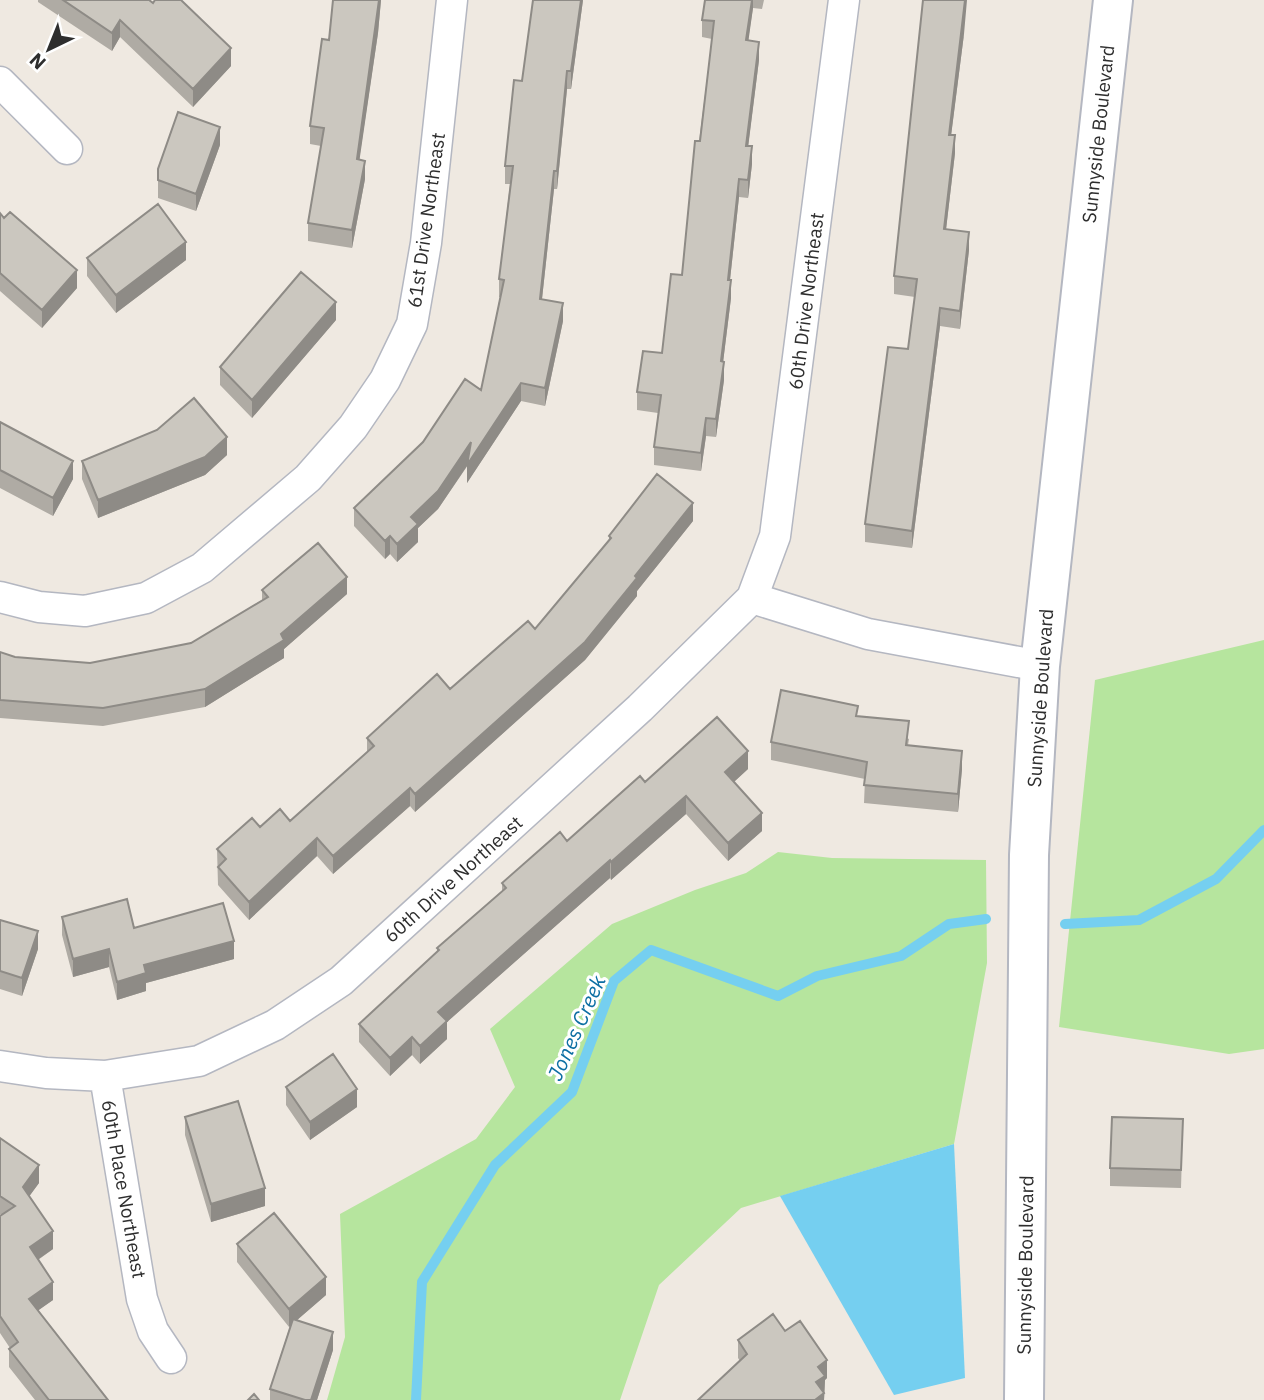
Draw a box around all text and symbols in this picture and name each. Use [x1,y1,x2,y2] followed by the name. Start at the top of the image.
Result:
[14,14,84,84] north arrow
[1077,44,1119,224] street label: Sunnyside Boulevard
[24,48,51,75] text: N
[402,131,450,309] street label: 61st Drive Northeast
[783,211,829,391] street label: 60th Drive Northeast
[1022,608,1058,788] street label: Sunnyside Boulevard
[379,810,527,948] street label: 60th Drive Northeast
[541,970,612,1084] water label: Jones Creek
[96,1098,152,1280] street label: 60th Place Northeast
[1011,1175,1039,1355] street label: Sunnyside Boulevard

